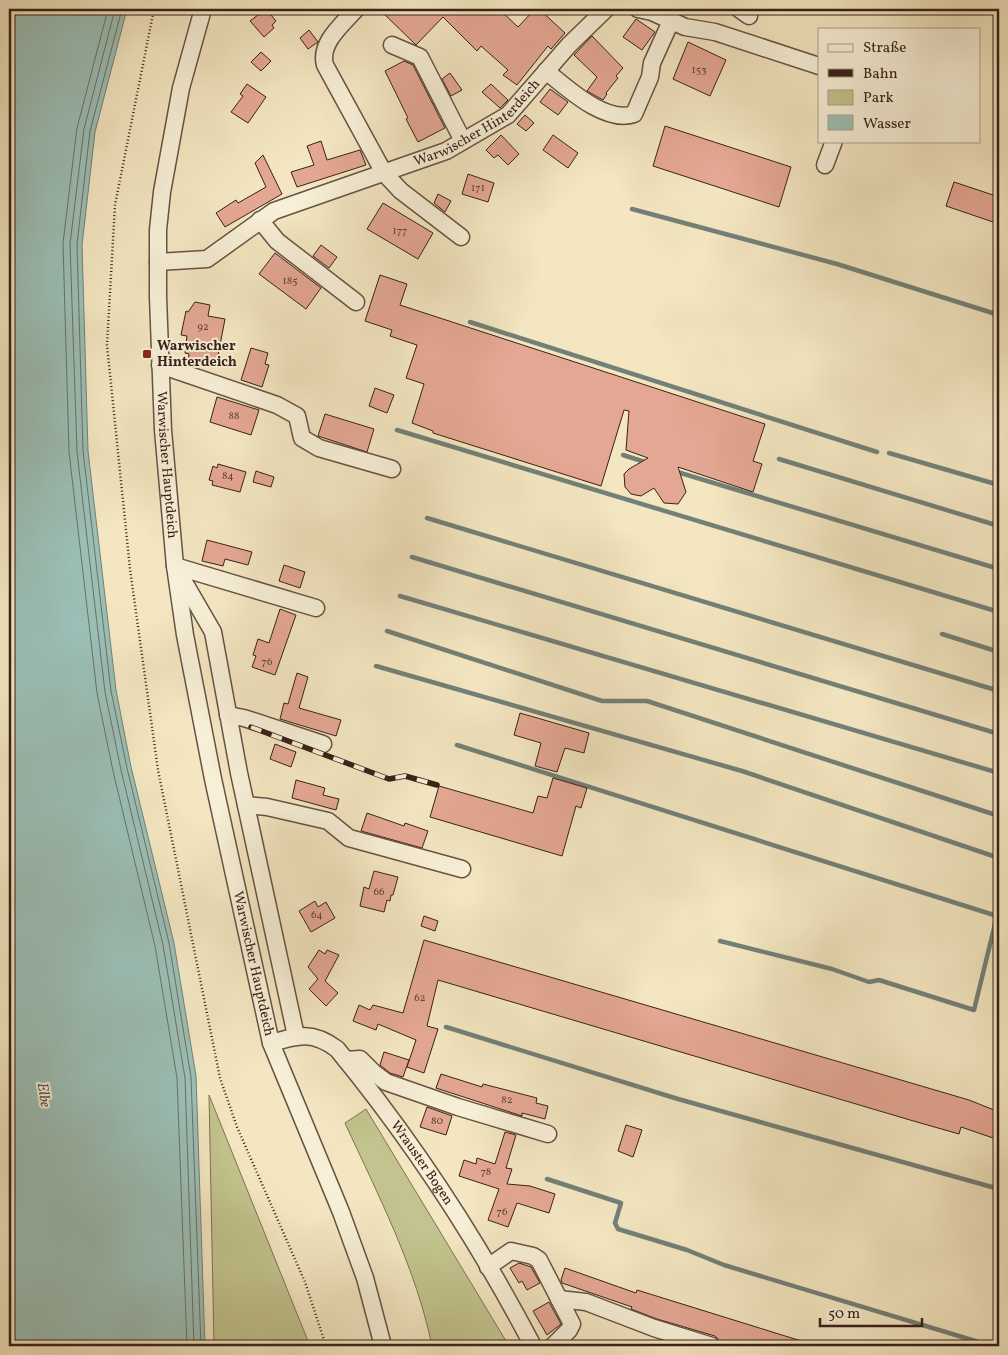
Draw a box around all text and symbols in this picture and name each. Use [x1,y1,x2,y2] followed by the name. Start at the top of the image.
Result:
[818,28,980,142] legend
[863,38,906,59] text: Straße
[691,63,707,78] house number: 153
[863,64,898,85] text: Bahn
[411,75,545,171] street label: Warwischer Hinterdeich
[863,88,894,109] text: Park
[863,114,911,135] text: Wasser
[471,181,485,196] house number: 171
[393,224,407,239] house number: 177
[282,274,298,289] house number: 185
[197,320,209,335] house number: 92
[157,337,237,372] place label: Warwischer Hinterdeich
[141,348,153,360] marker: Warwischer Hinterdeich
[152,391,182,539] street label: Warwischer Hauptdeich
[228,409,240,424] house number: 88
[222,469,234,484] house number: 84
[262,655,273,670] house number: 76
[373,885,385,900] house number: 66
[228,889,279,1038] street label: Warwischer Hauptdeich
[311,908,323,923] house number: 64
[414,991,426,1006] house number: 62
[31,1081,55,1109] water label: Elbe
[501,1093,513,1108] house number: 82
[431,1114,443,1129] house number: 80
[386,1117,458,1209] street label: Wrauster Bogen
[481,1165,492,1180] house number: 78
[497,1205,508,1220] house number: 76
[820,1295,923,1327] scale bar
[828,1304,860,1325] text: 50 m

